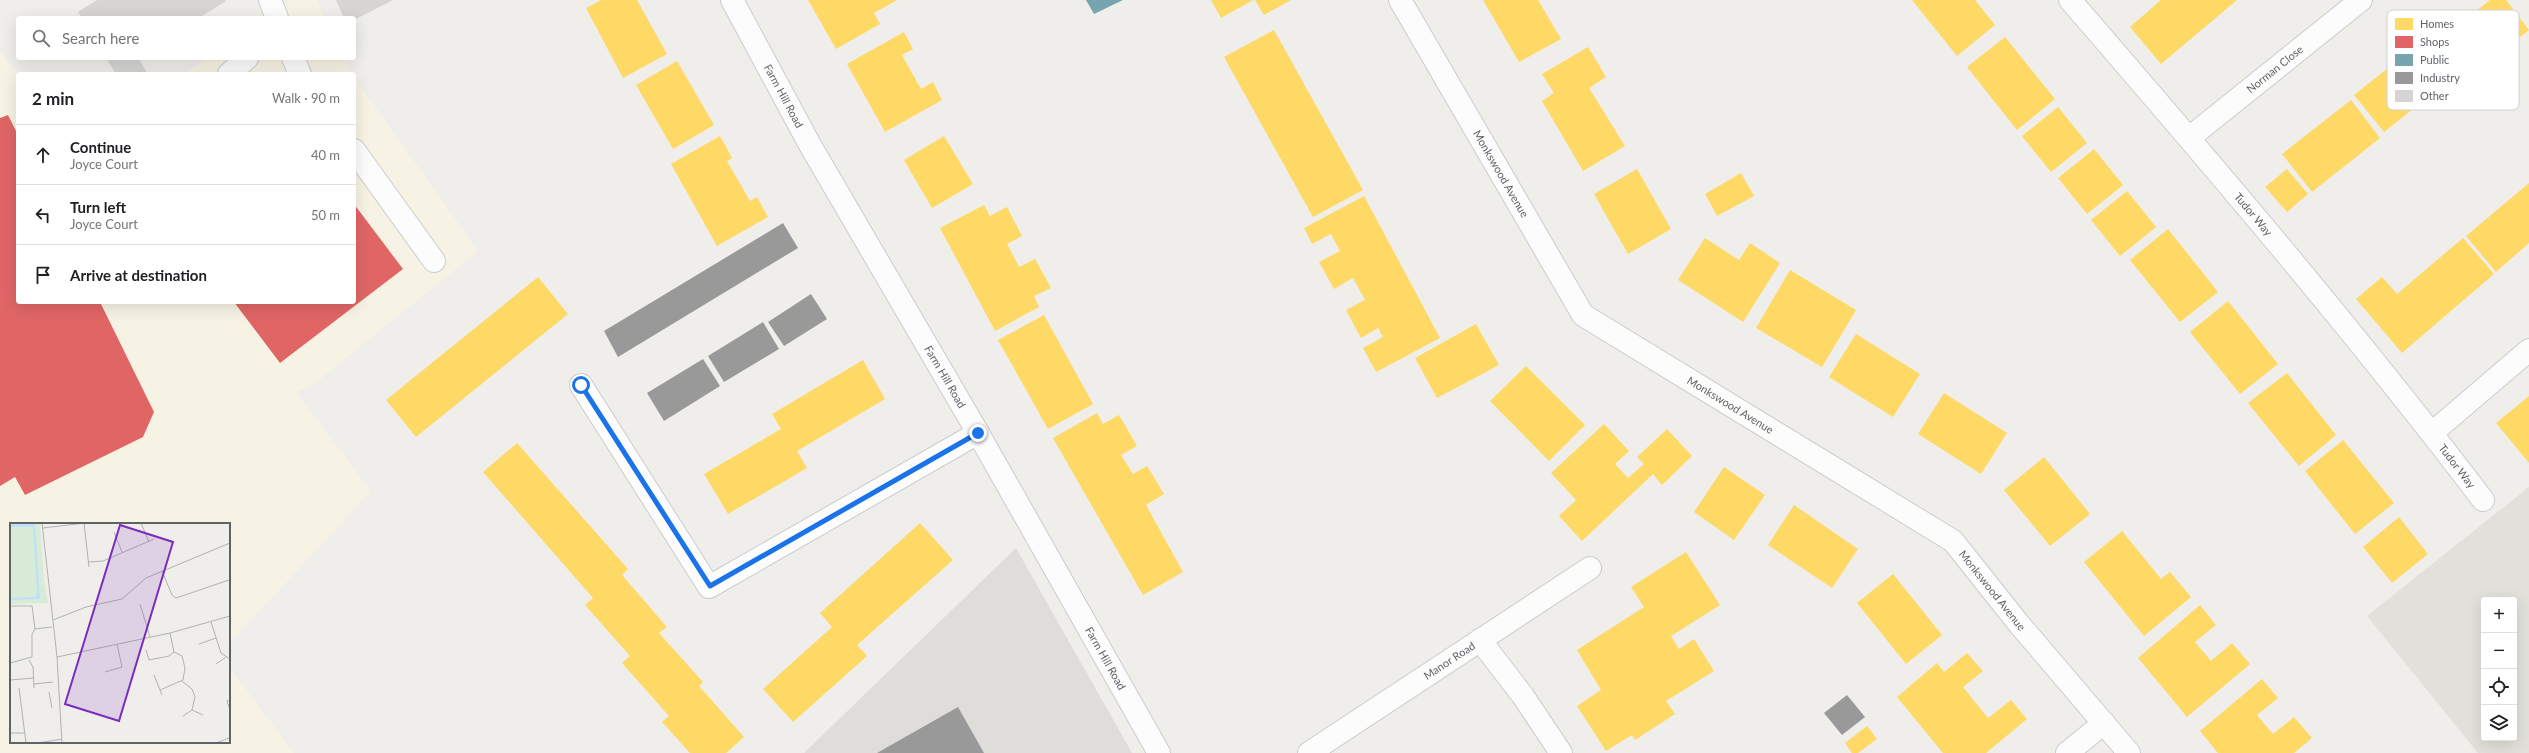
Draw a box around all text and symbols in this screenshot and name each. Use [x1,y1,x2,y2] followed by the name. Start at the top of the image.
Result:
[2387,10,2519,110] legend
[16,16,356,60] search box
[2420,17,2454,30] text: Homes
[30,27,52,49] icon: search
[62,29,139,47] text: Search here
[2420,35,2449,48] text: Shops
[2244,42,2306,95] street label: Norman Close
[2420,53,2449,66] text: Public
[762,62,806,130] street label: Farm Hill Road
[2420,71,2460,84] text: Industry
[32,88,74,109] text: 2 min
[2420,89,2449,102] text: Other
[272,90,340,106] text: Walk · 90 m
[1471,128,1532,220] street label: Monkswood Avenue
[70,138,131,156] text: Continue
[32,144,54,166] icon: ahead
[311,147,340,163] text: 40 m
[70,156,138,172] text: Joyce Court
[2232,190,2276,238] street label: Tudor Way
[70,198,126,216] text: Turn left
[32,204,54,226] icon: left
[311,207,340,223] text: 50 m
[70,216,138,232] text: Joyce Court
[32,264,54,286] icon: arrive
[70,266,207,284] text: Arrive at destination
[922,343,969,410] street label: Farm Hill Road
[1685,373,1776,436] street label: Monkswood Avenue
[572,376,590,394] route start
[969,424,987,442] route end
[2436,441,2479,491] street label: Tudor Way
[10,523,230,743] inset map
[1957,547,2029,633] street label: Monkswood Avenue
[2481,597,2517,741] map controls
[2481,597,2517,633] button: +
[1083,624,1129,692] street label: Farm Hill Road
[2481,633,2517,669] button: −
[1421,639,1477,682] street label: Manor Road
[2481,669,2517,705] button: locate
[2481,705,2517,741] button: layers

